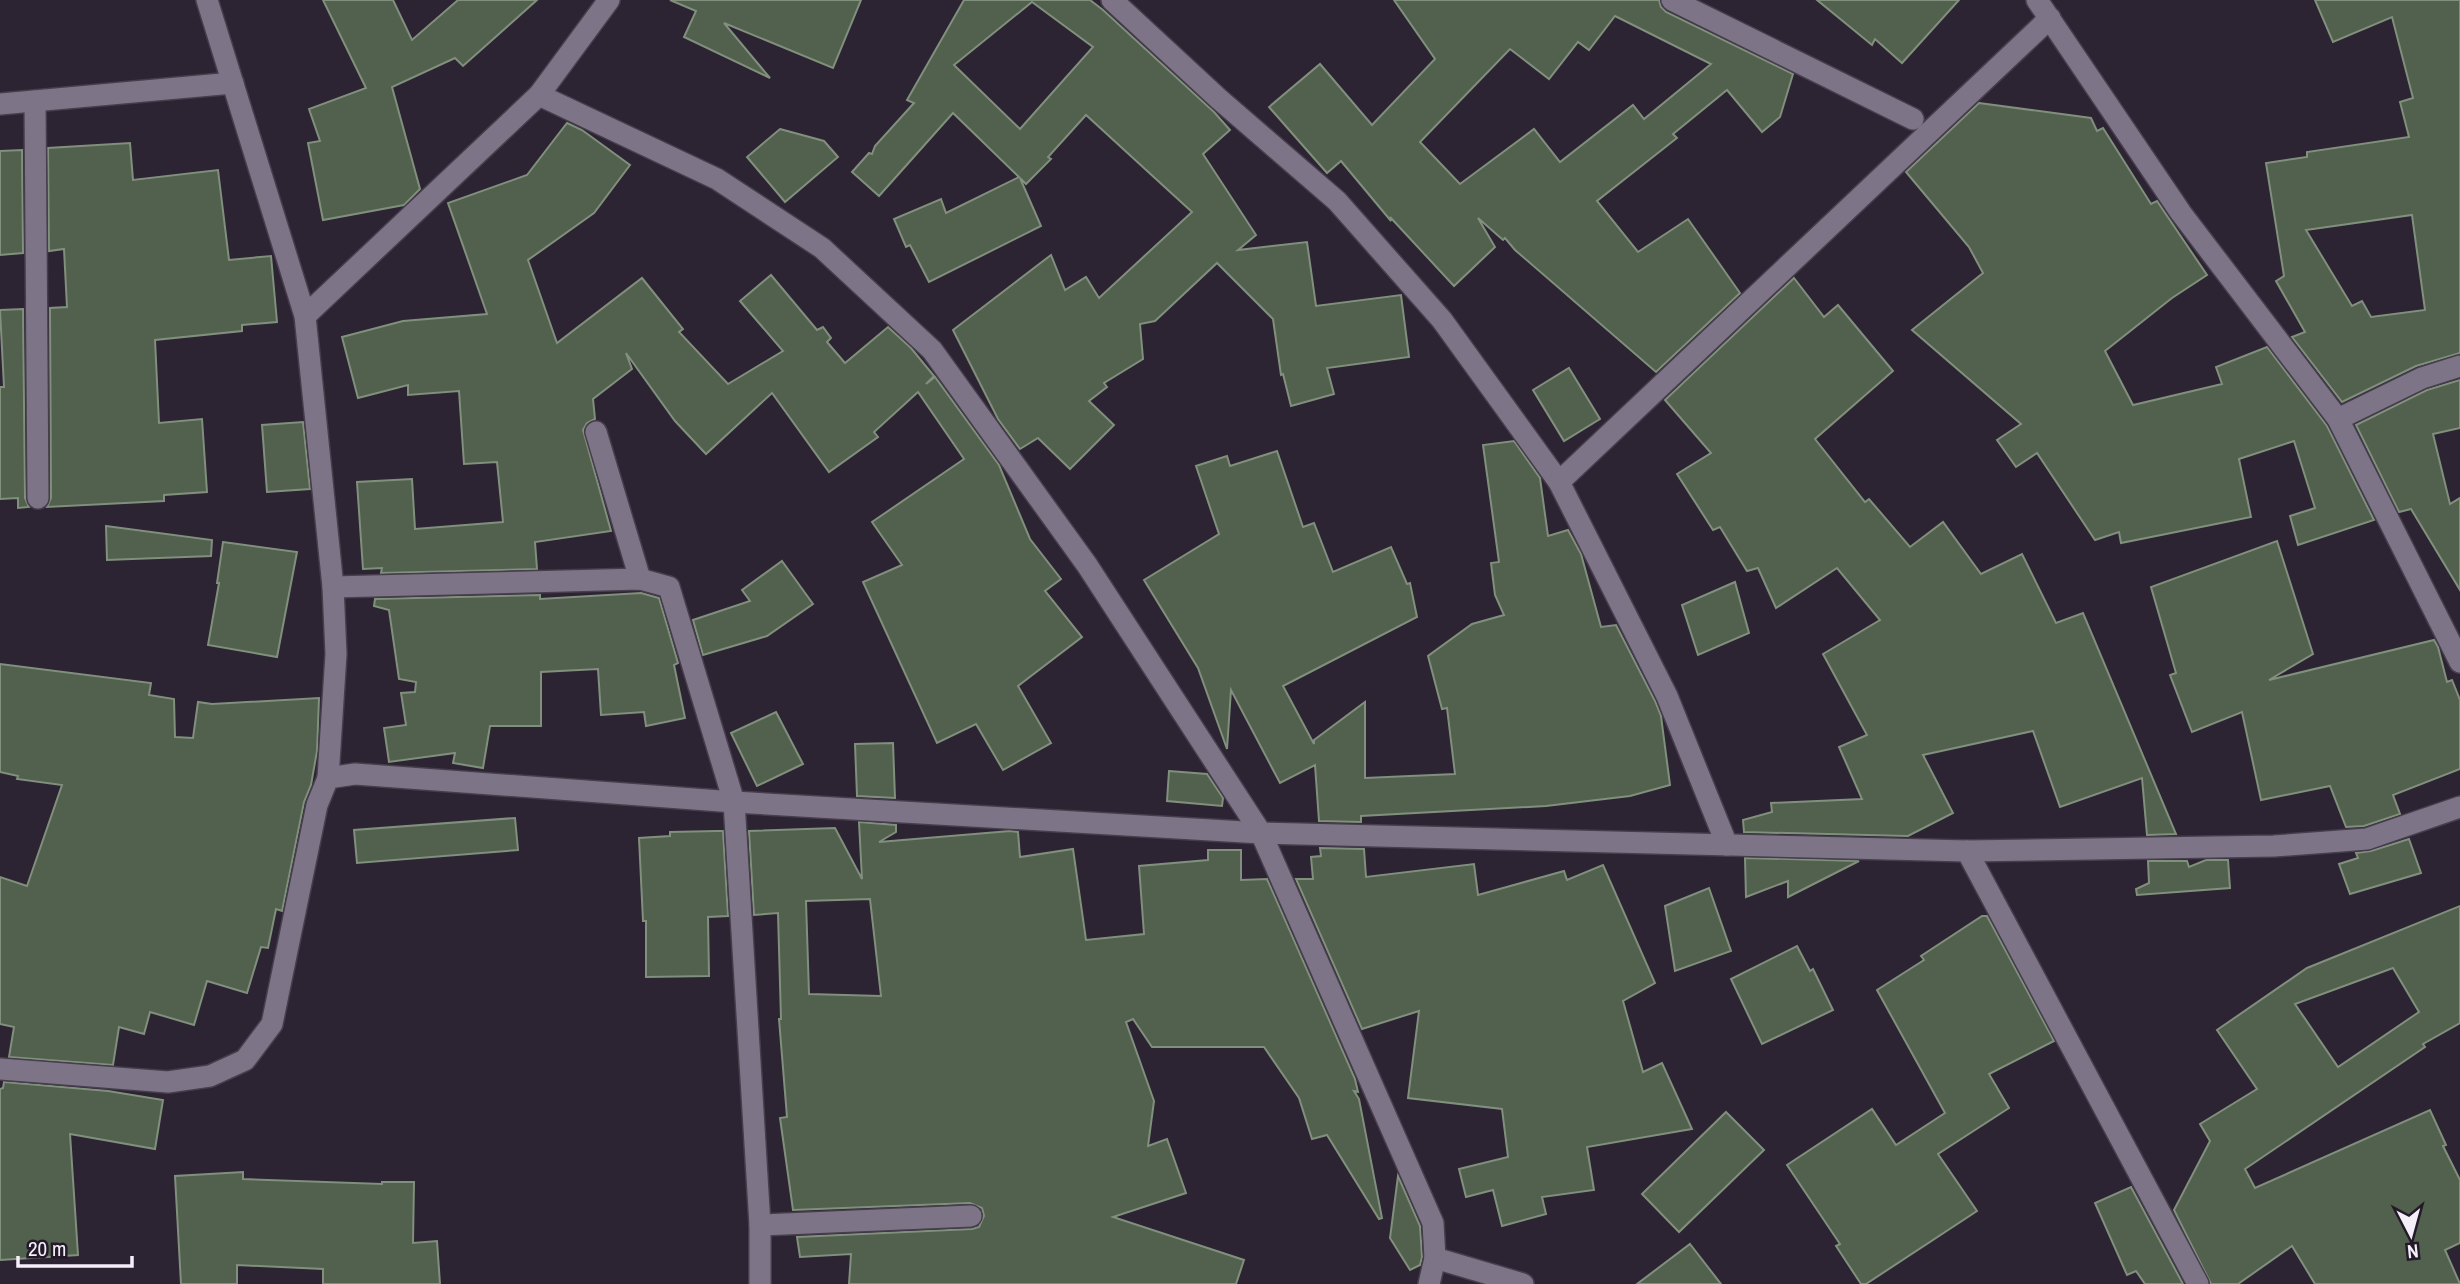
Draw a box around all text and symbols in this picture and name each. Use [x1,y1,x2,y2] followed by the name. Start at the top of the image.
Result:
[2376,1200,2446,1270] north arrow
[18,1224,131,1268] scale bar
[28,1234,66,1263] text: 20 m
[2406,1238,2420,1265] text: N

